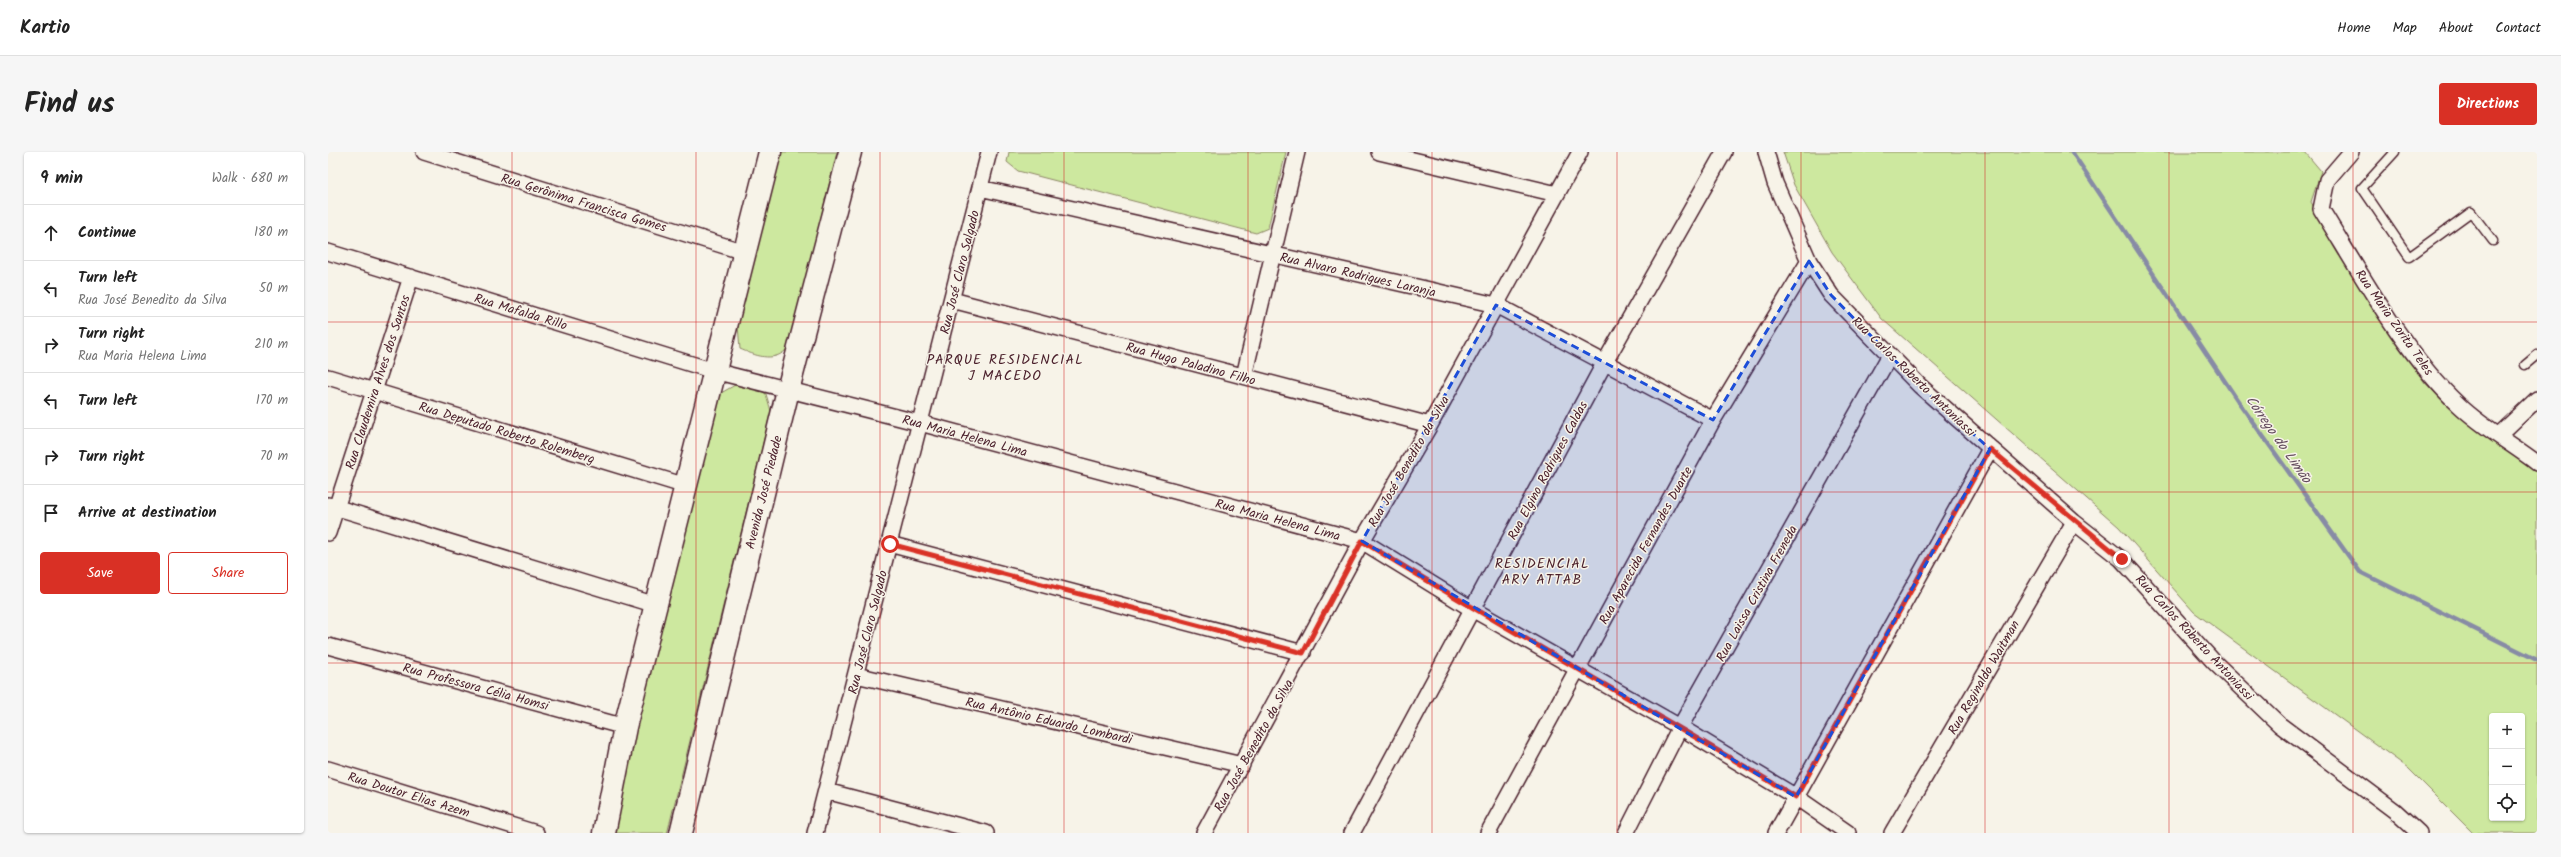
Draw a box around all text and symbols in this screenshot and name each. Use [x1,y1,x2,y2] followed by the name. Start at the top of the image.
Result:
[20,13,70,43] text: Kartio
[2337,17,2371,39] text: Home
[2393,17,2417,39] text: Map
[2439,17,2473,39] text: About
[2495,17,2541,39] text: Contact
[24,82,115,127] text: Find us
[2439,83,2537,125] button: Directions
[40,165,83,192] text: 9 min
[212,168,288,189] text: Walk · 680 m
[498,168,669,239] street label: Rua Gerônima Francisca Gomes
[935,208,986,336] street label: Rua José Claro Salgado
[78,221,136,245] text: Continue
[40,222,62,244] icon: ahead
[254,222,288,243] text: 180 m
[1278,247,1438,304] street label: Rua Alvaro Rodrigues Laranja
[78,266,138,290] text: Turn left
[2349,266,2439,381] street label: Rua Maria Zorita Teles
[40,278,62,300] icon: left
[259,278,288,299] text: 50 m
[471,288,570,337] street label: Rua Mafalda Rillo
[78,290,227,311] text: Rua José Benedito da Silva
[340,292,417,473] street label: Rua Claudemira Alves dos Santos
[1846,312,1981,443] street label: Rua Carlos Roberto Antoniassi
[78,322,145,346] text: Turn right
[40,334,62,356] icon: right
[254,334,288,355] text: 210 m
[1123,337,1258,392] street label: Rua Hugo Paladino Filho
[78,346,207,367] text: Rua Maria Helena Lima
[926,349,1084,387] district label: PARQUE RESIDENCIAL J MACEDO
[78,389,138,413] text: Turn left
[40,390,62,412] icon: left
[256,390,288,411] text: 170 m
[2240,391,2318,489] water label: Córrego do Limão
[1363,392,1456,531] street label: Rua José Benedito da Silva
[416,397,597,470] street label: Rua Deputado Roberto Rolemberg
[1503,397,1594,544] street label: Rua Elgino Rodrigues Caldas
[900,410,1029,463] street label: Rua Maria Helena Lima
[740,433,789,551] street label: Avenida José Piedade
[78,445,145,469] text: Turn right
[40,446,62,468] icon: right
[260,446,288,467] text: 70 m
[1594,463,1699,629] street label: Rua Aparecida Fernandes Duarte
[1213,494,1342,547] street label: Rua Maria Helena Lima
[78,501,217,525] text: Arrive at destination
[40,502,62,524] icon: arrive
[1711,522,1804,666] street label: Rua Laissa Cristina Freneda
[881,535,899,553] route start
[2113,550,2131,568] route end
[40,552,160,594] button: Save
[168,552,288,594] button: Share
[1495,553,1589,591] district label: RESIDENCIAL ARY ATTAB
[843,568,894,696] street label: Rua José Claro Salgado
[2130,570,2259,706] street label: Rua Carlos Roberto Antoniassi
[1943,616,2026,739] street label: Rua Reginaldo Waitman
[400,658,552,717] street label: Rua Professora Célia Homsi
[1209,676,1300,816] street label: Rua José Benedito da Silva
[963,692,1135,751] street label: Rua Antônio Eduardo Lombardi
[2489,713,2525,821] map controls
[2489,713,2525,749] button: +
[2489,749,2525,785] button: −
[345,767,472,824] street label: Rua Doutor Elias Azem
[2489,785,2525,821] button: locate

